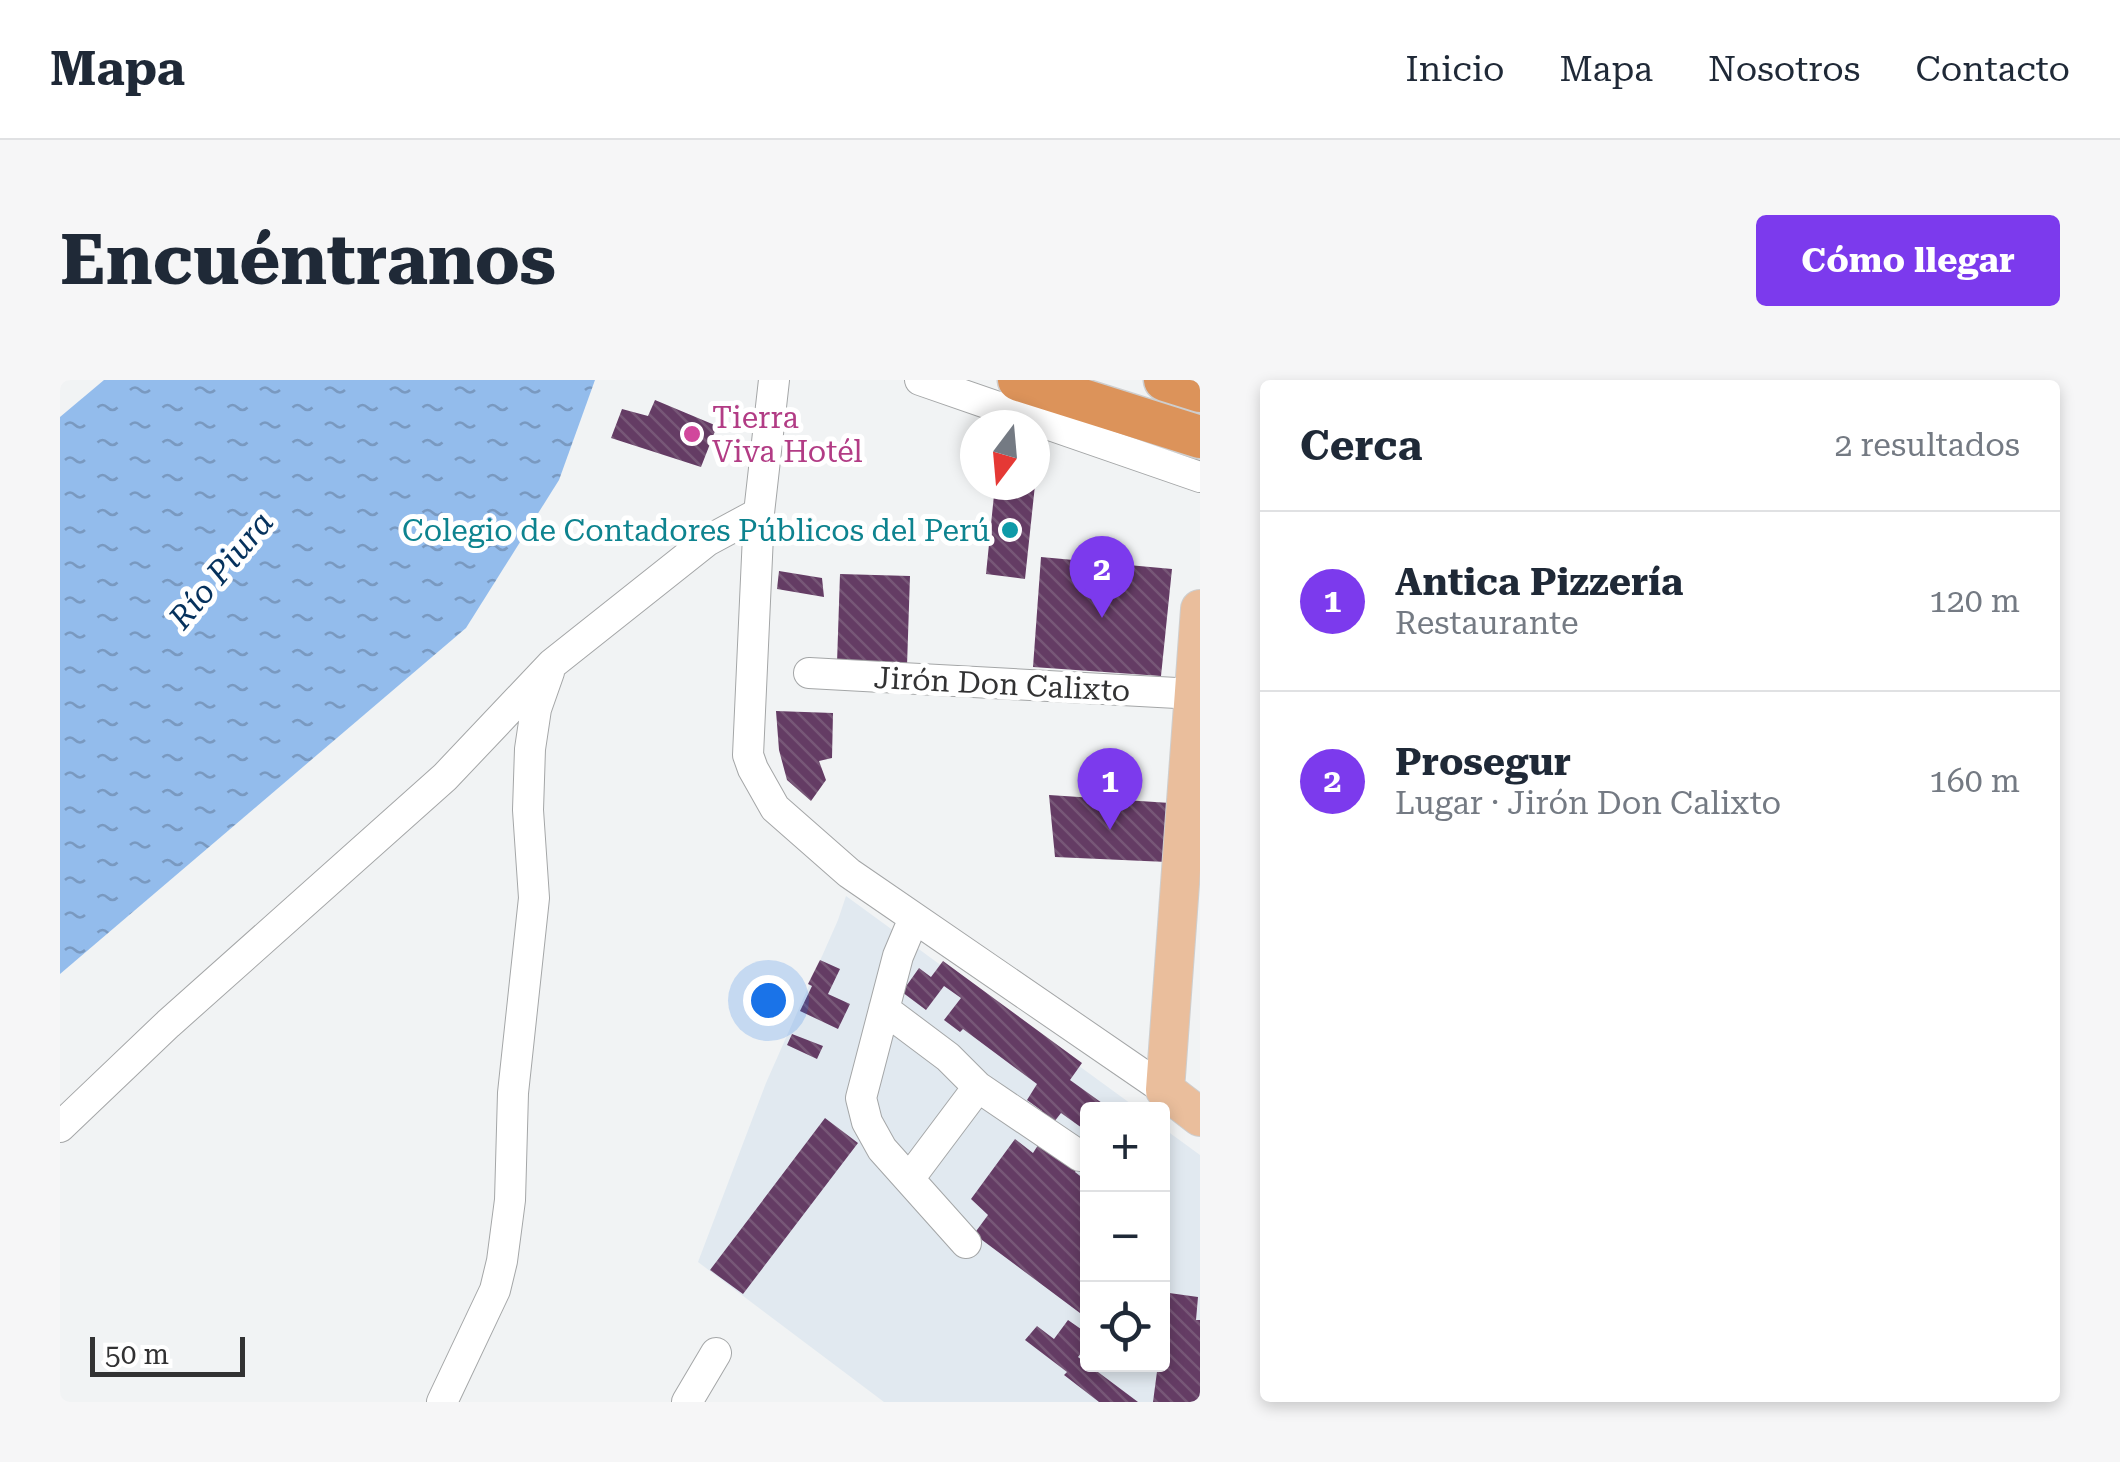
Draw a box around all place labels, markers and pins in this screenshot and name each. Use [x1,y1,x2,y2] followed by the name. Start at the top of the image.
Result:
[712,400,863,469] place label: Tierra Viva Hotél
[681,423,703,445] marker: Tierra Viva Hotél
[402,513,990,548] place label: Colegio de Contadores Públicos del Perú
[999,519,1021,541] marker: Colegio de Contadores Públicos del Perú
[1070,536,1134,618] pin: 2
[1078,748,1142,830] pin: 1

